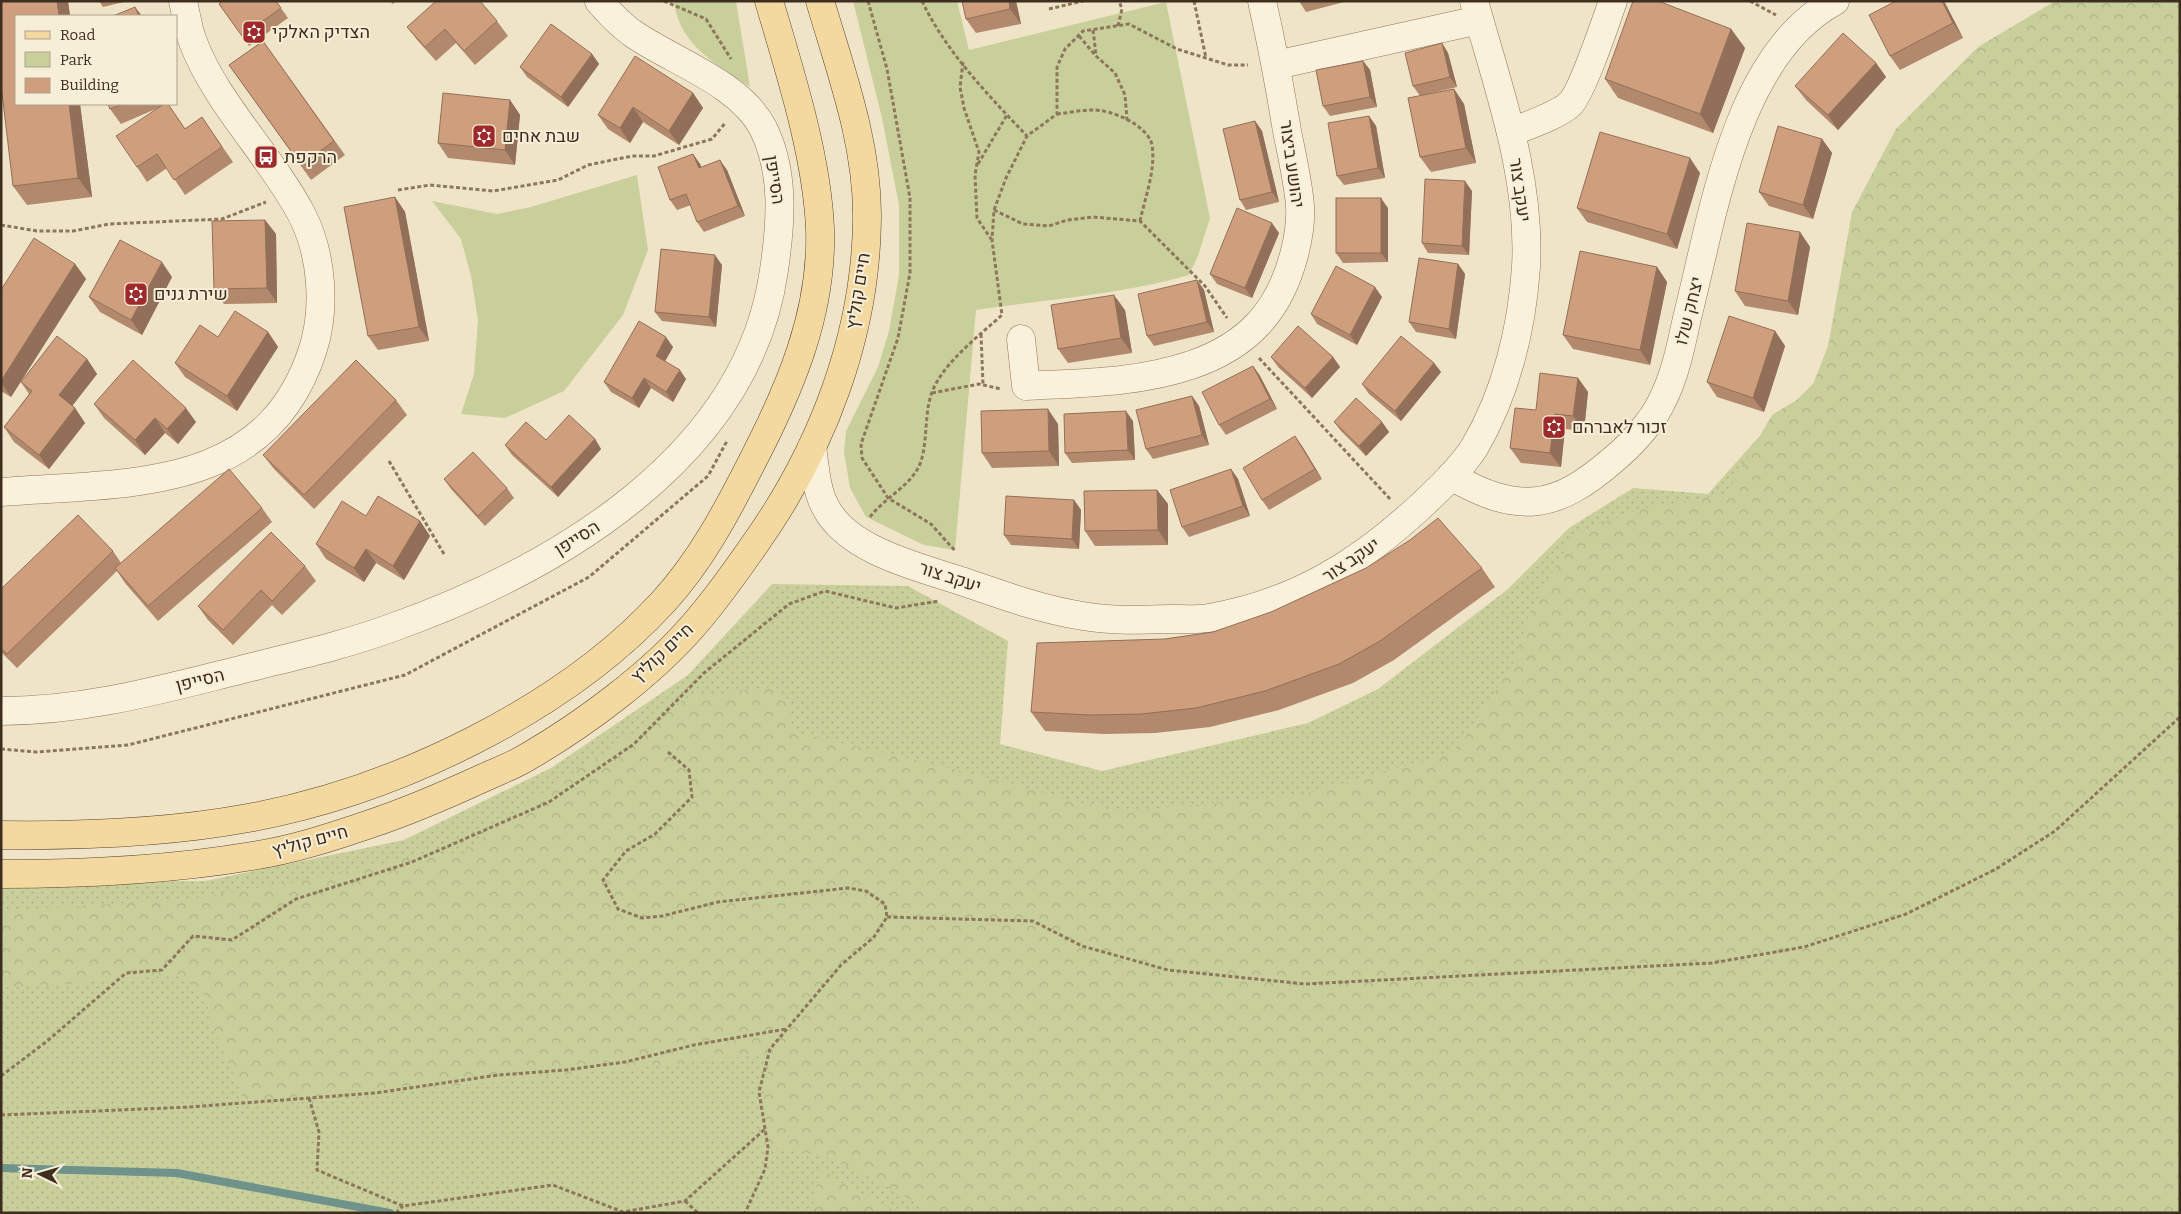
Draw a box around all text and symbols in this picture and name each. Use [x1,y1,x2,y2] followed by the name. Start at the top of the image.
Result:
[15,15,178,105] legend
[241,19,267,45] synagogue icon: הצדיק האלקי
[272,21,370,43] place label: הצדיק האלקי
[60,26,95,44] text: Road
[60,51,92,69] text: Park
[60,76,119,94] text: Building
[1275,119,1309,209] street label: יהושע ביצור
[471,123,497,149] synagogue icon: שבת אחים
[502,125,580,147] place label: שבת אחים
[253,144,279,170] bus stop icon: הרקפת
[284,146,337,168] place label: הרקפת
[760,154,790,206] street label: הסייפן
[1505,157,1535,223] street label: יעקב צור
[841,251,875,331] street label: חיים קוליץ
[1670,274,1708,348] street label: יצחק שלו
[123,281,149,307] synagogue icon: שירת גנים
[154,283,228,305] place label: שירת גנים
[1541,414,1567,440] synagogue icon: זכור לאברהם
[1572,416,1667,438] place label: זכור לאברהם
[550,516,604,560] street label: הסייפן
[1318,533,1384,587] street label: יעקב צור
[916,557,984,597] street label: יעקב צור
[626,618,698,688] street label: חיים קוליץ
[173,663,227,697] street label: הסייפן
[270,820,350,862] street label: חיים קוליץ
[15,1149,65,1199] north arrow
[19,1167,37,1179] text: N

